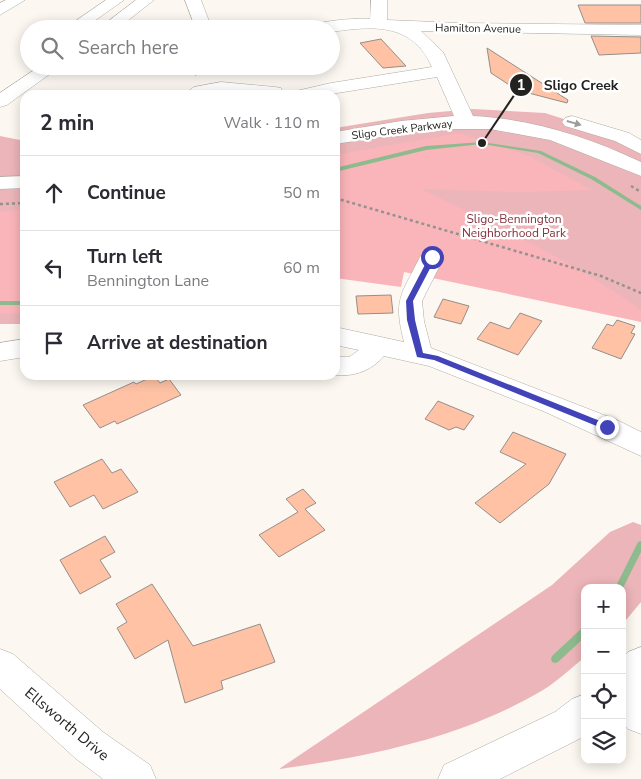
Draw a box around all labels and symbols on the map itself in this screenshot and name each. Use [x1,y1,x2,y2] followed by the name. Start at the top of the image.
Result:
[435,20,521,37] street label: Hamilton Avenue
[509,70,629,99] callout: Sligo Creek
[516,75,526,95] text: 1
[544,76,619,95] text: Sligo Creek
[351,116,454,143] street label: Sligo Creek Parkway
[567,119,582,127] one-way arrow
[462,211,567,241] park label: Sligo-Bennington Neighborhood Park
[421,246,444,269] route start
[596,416,619,439] route end
[21,683,113,765] street label: Ellsworth Drive

